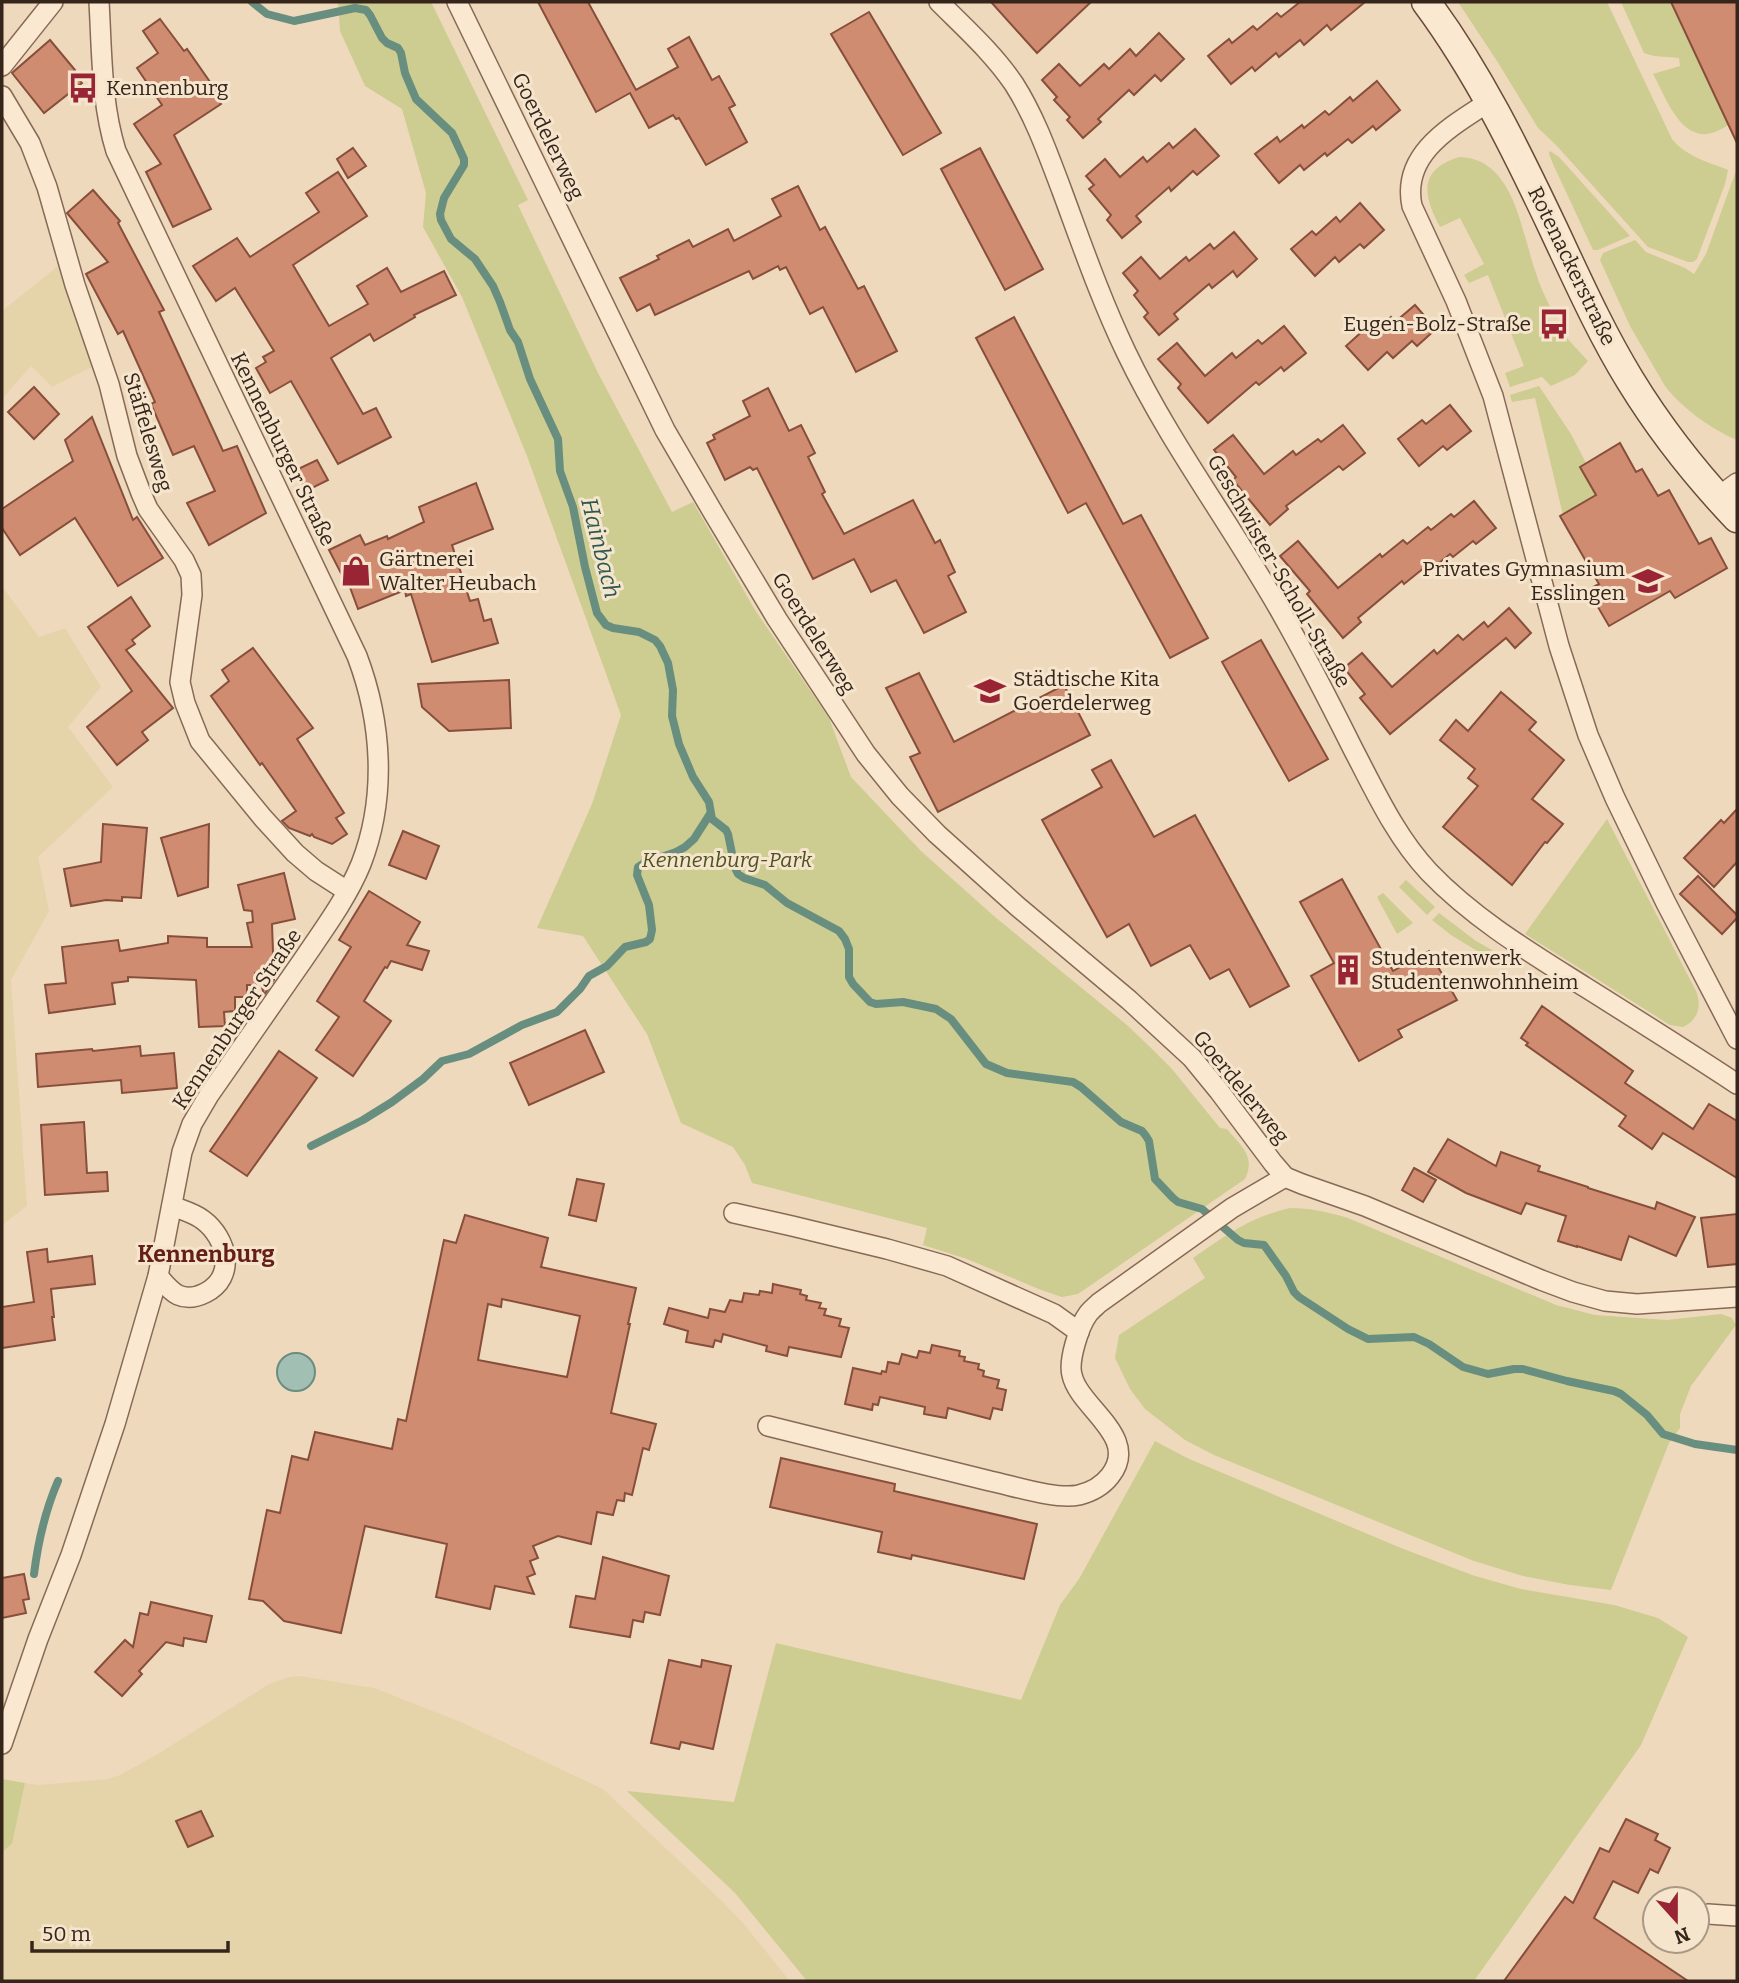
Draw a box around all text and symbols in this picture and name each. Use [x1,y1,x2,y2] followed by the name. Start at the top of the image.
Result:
[506,68,590,204] street label: Goerdelerweg
[66,71,100,105] bus stop icon: Kennenburg
[106,75,229,101] place label: Kennenburg
[1522,182,1622,350] street label: Rotenackerstraße
[1537,307,1571,341] bus stop icon: Eugen-Bolz-Straße
[1343,311,1531,337] place label: Eugen-Bolz-Straße
[225,348,341,550] street label: Kennenburger Straße
[117,369,179,495] street label: Stäffelesweg
[1201,450,1357,692] street label: Geschwister-Scholl-Straße
[575,495,627,601] water label: Hainbach
[379,546,537,596] place label: Gärtnerei Walter Heubach
[339,554,373,588] shop icon: Gärtnerei Walter Heubach
[1422,556,1625,606] place label: Privates Gymnasium Esslingen
[1631,564,1665,598] school or university icon: Privates Gymnasium Esslingen
[766,567,862,699] street label: Goerdelerweg
[1013,666,1160,716] place label: Städtische Kita Goerdelerweg
[973,674,1007,708] school or university icon: Städtische Kita Goerdelerweg
[642,847,813,873] park label: Kennenburg-Park
[167,924,307,1114] street label: Kennenburger Straße
[1371,945,1578,995] place label: Studentenwerk Studentenwohnheim
[1331,953,1365,987] building icon: Studentenwerk Studentenwohnheim
[1187,1025,1295,1149] street label: Goerdelerweg
[137,1240,275,1268] district label: Kennenburg
[1641,1885,1711,1955] north arrow
[32,1910,228,1954] scale bar
[42,1921,91,1947] text: 50 m
[1671,1922,1693,1949] text: N

